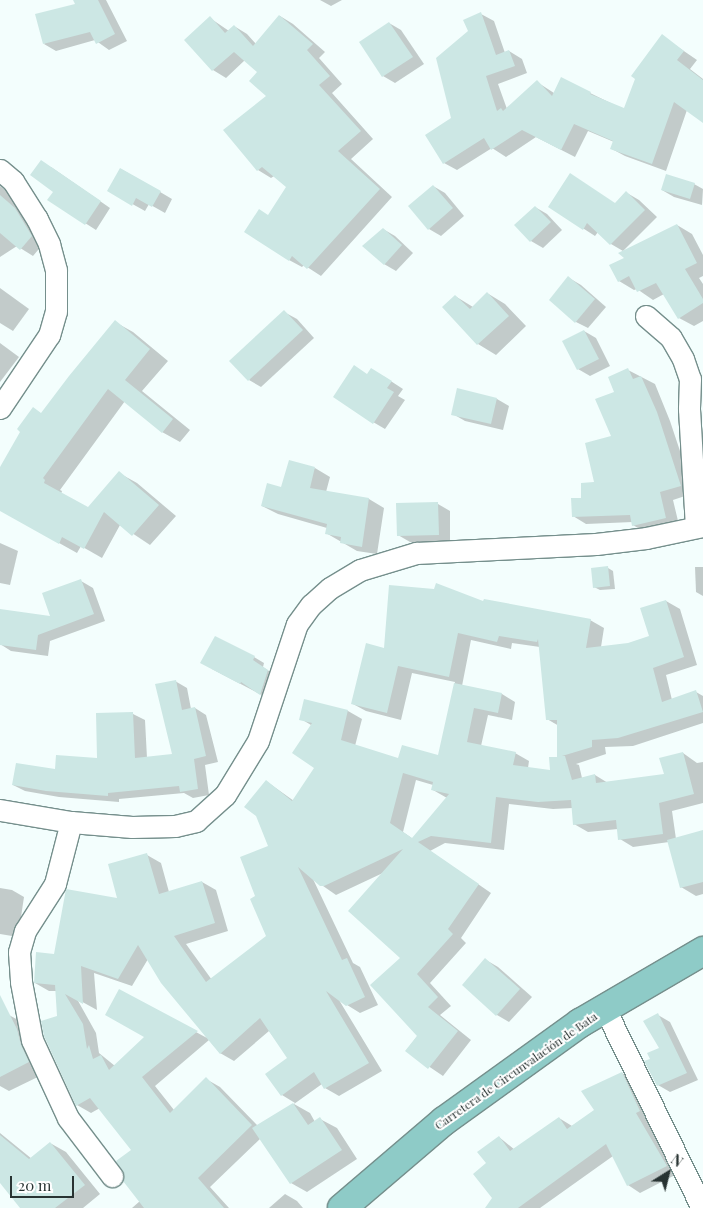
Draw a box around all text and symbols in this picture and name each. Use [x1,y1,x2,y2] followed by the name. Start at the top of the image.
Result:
[432,1009,600,1133] street label: Carretera de Circunvalación de Bata
[643,1148,693,1198] north arrow
[667,1150,687,1171] text: N
[12,1166,76,1198] scale bar
[18,1175,51,1195] text: 20 m

